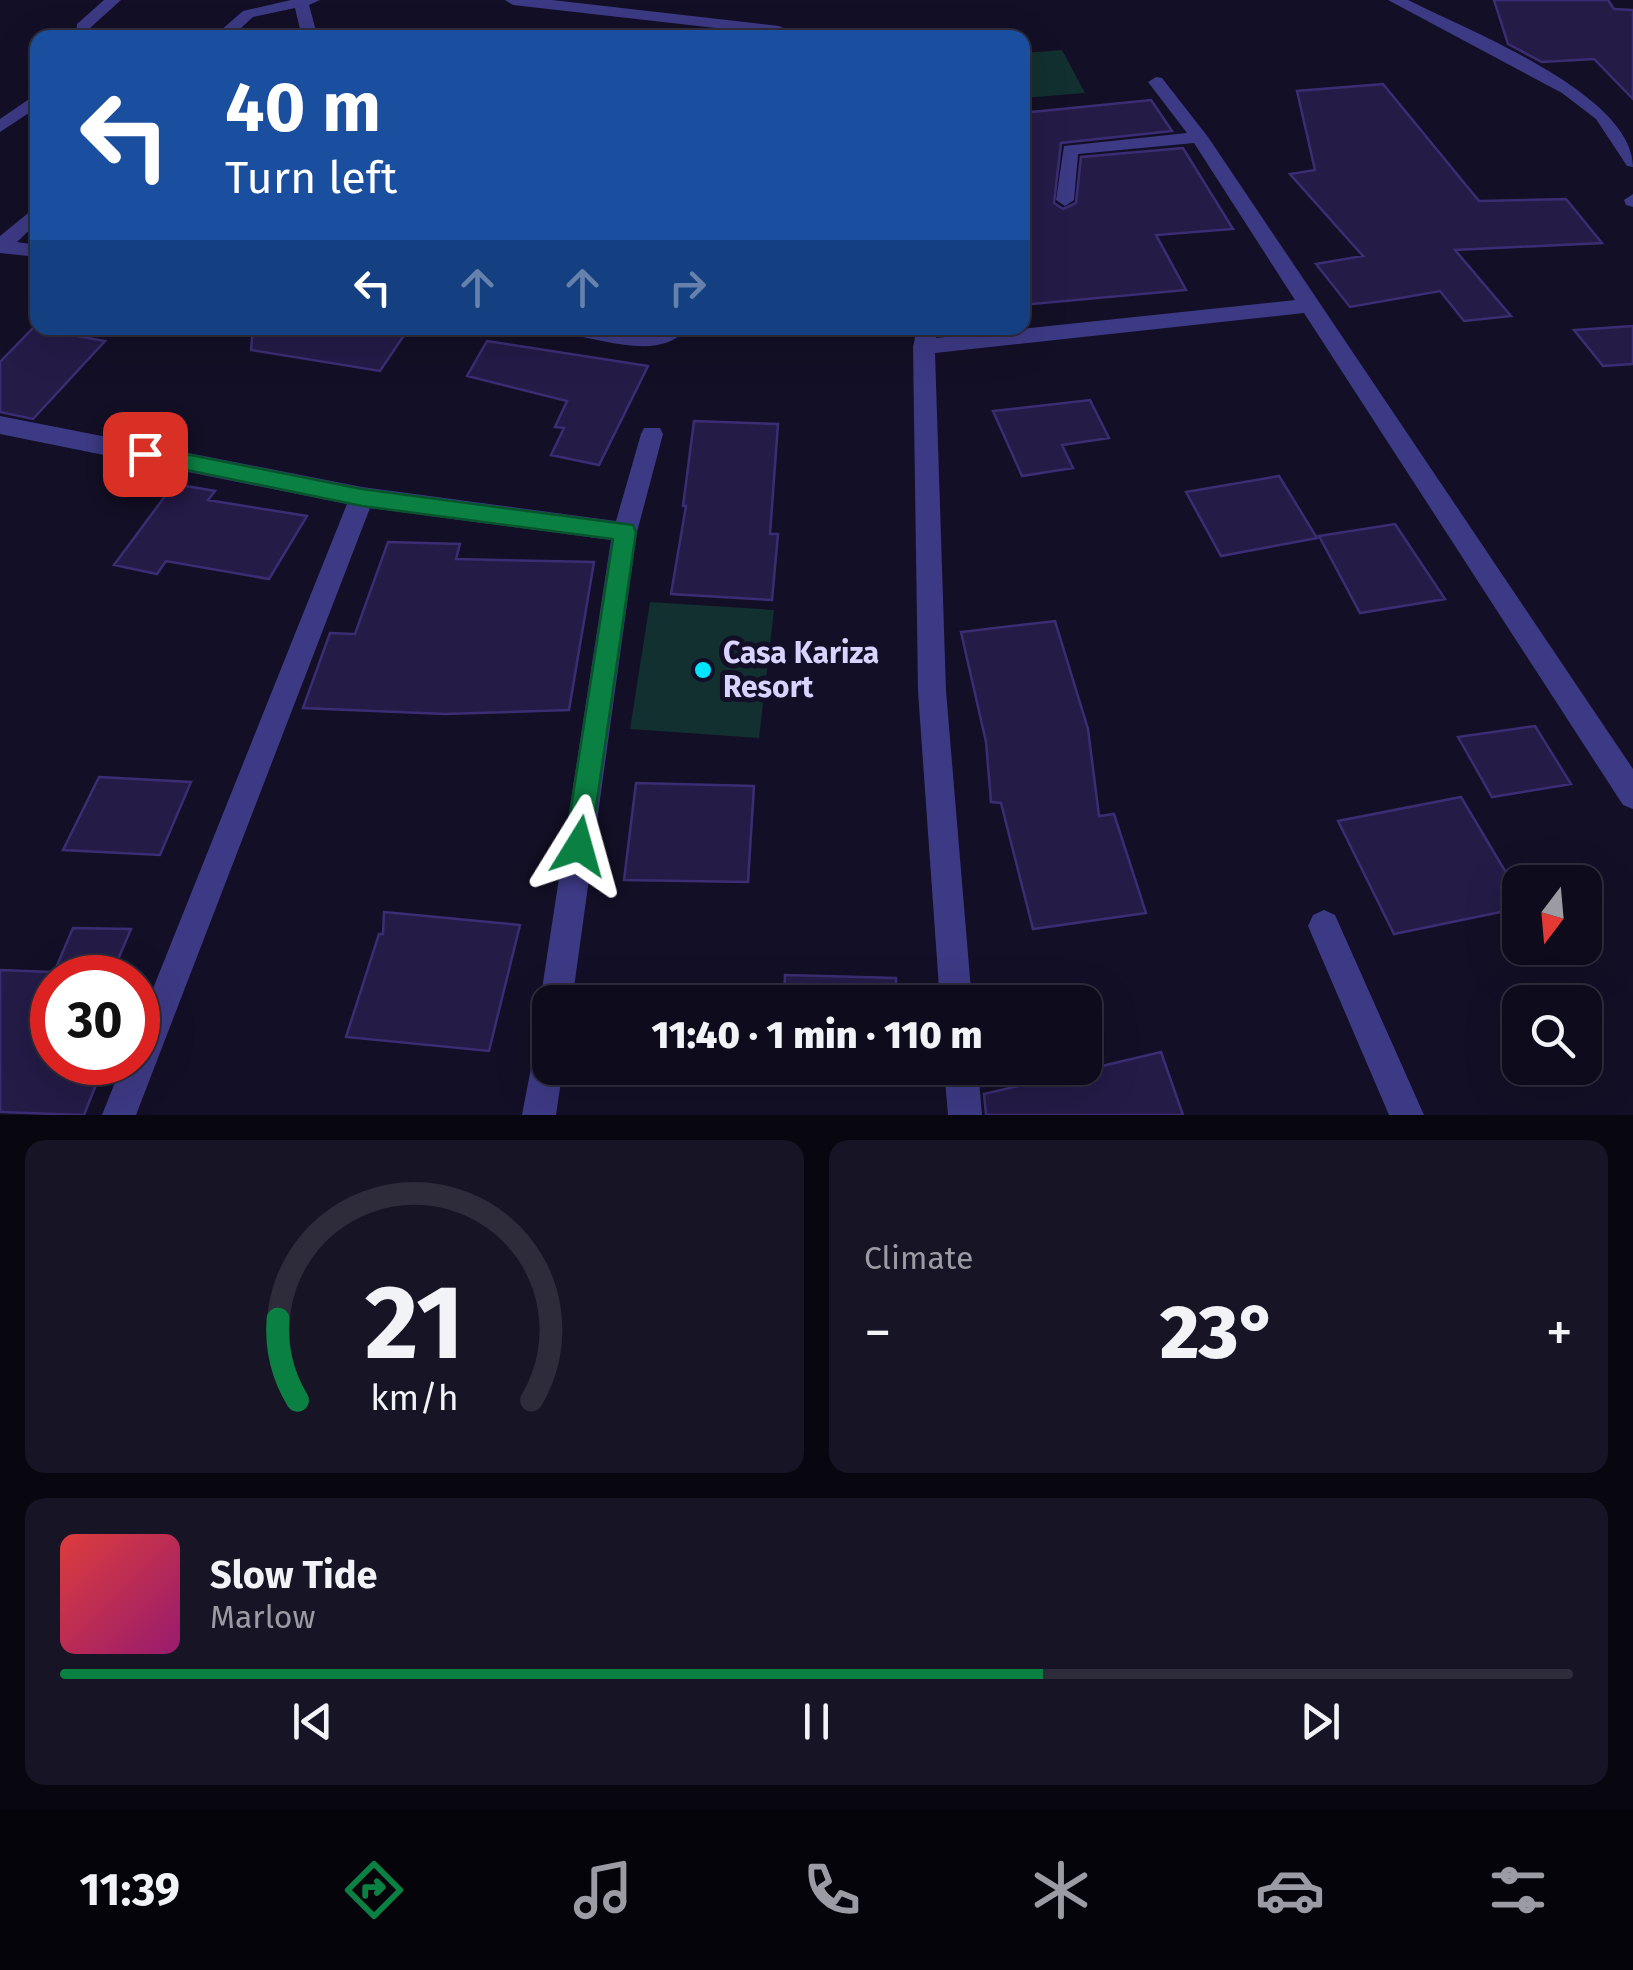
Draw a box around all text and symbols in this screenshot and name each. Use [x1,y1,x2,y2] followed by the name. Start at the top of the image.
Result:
[225,66,381,150] text: 40 m
[60,70,190,200] icon: left
[225,151,397,205] text: Turn left
[345,260,400,315] icon: left
[450,260,505,315] icon: ahead
[555,260,610,315] icon: ahead
[660,260,715,315] icon: right
[103,412,188,497] pin
[118,427,173,482] icon: arrive
[723,635,879,705] place label: Casa Kariza Resort
[692,659,714,681] marker: Casa Kariza Resort
[527,794,631,898] position arrow
[1502,865,1602,965] north arrow
[1502,865,1602,1085] map controls
[30,955,160,1085] speed limit sign: 30
[1502,985,1602,1085] button: search
[651,1012,983,1058] text: 11:40 · 1 min · 110 m
[864,1239,973,1277] text: Climate
[365,1261,464,1386] text: 21
[1160,1288,1277,1378] text: 23°
[864,1300,892,1366] text: −
[1546,1300,1573,1366] text: +
[370,1377,459,1419] text: km/h
[210,1552,378,1598] text: Slow Tide
[210,1598,316,1636] text: Marlow
[285,1694,340,1749] icon: previous
[789,1694,844,1749] icon: pause
[1293,1694,1348,1749] icon: next
[339,1855,409,1925] icon: directions
[568,1855,638,1925] icon: music
[797,1855,867,1925] icon: phone
[1026,1855,1096,1925] icon: climate
[1255,1855,1325,1925] icon: car
[1483,1855,1553,1925] icon: filters
[79,1863,180,1917] text: 11:39

